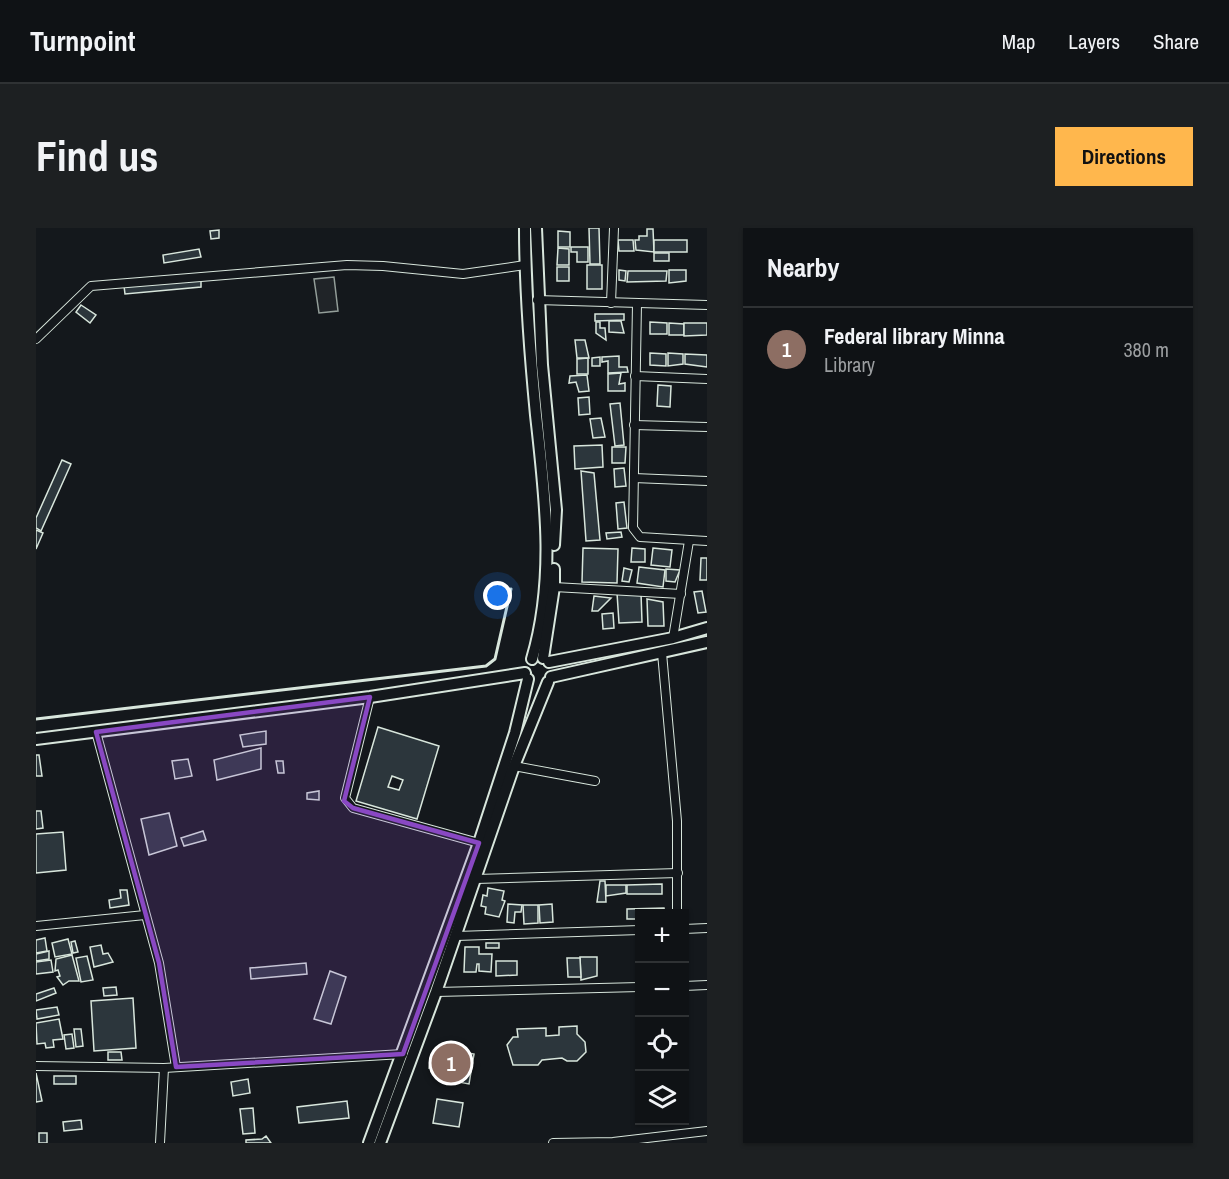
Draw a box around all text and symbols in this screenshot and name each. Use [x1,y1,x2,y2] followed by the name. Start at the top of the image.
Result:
[30,22,135,60] text: Turnpoint
[1002,27,1035,56] text: Map
[1068,27,1120,56] text: Layers
[1153,27,1199,56] text: Share
[1055,127,1193,186] button: Directions
[36,128,158,184] text: Find us
[767,250,839,285] text: Nearby
[824,321,1005,351] text: Federal library Minna
[782,336,791,363] text: 1
[1123,336,1169,363] text: 380 m
[824,351,875,378] text: Library
[483,581,512,610] your location
[635,909,689,1125] map controls
[635,909,689,963] button: +
[635,963,689,1017] button: −
[635,1017,689,1071] button: locate
[432,1040,470,1086] pin: 1
[635,1071,689,1125] button: layers

